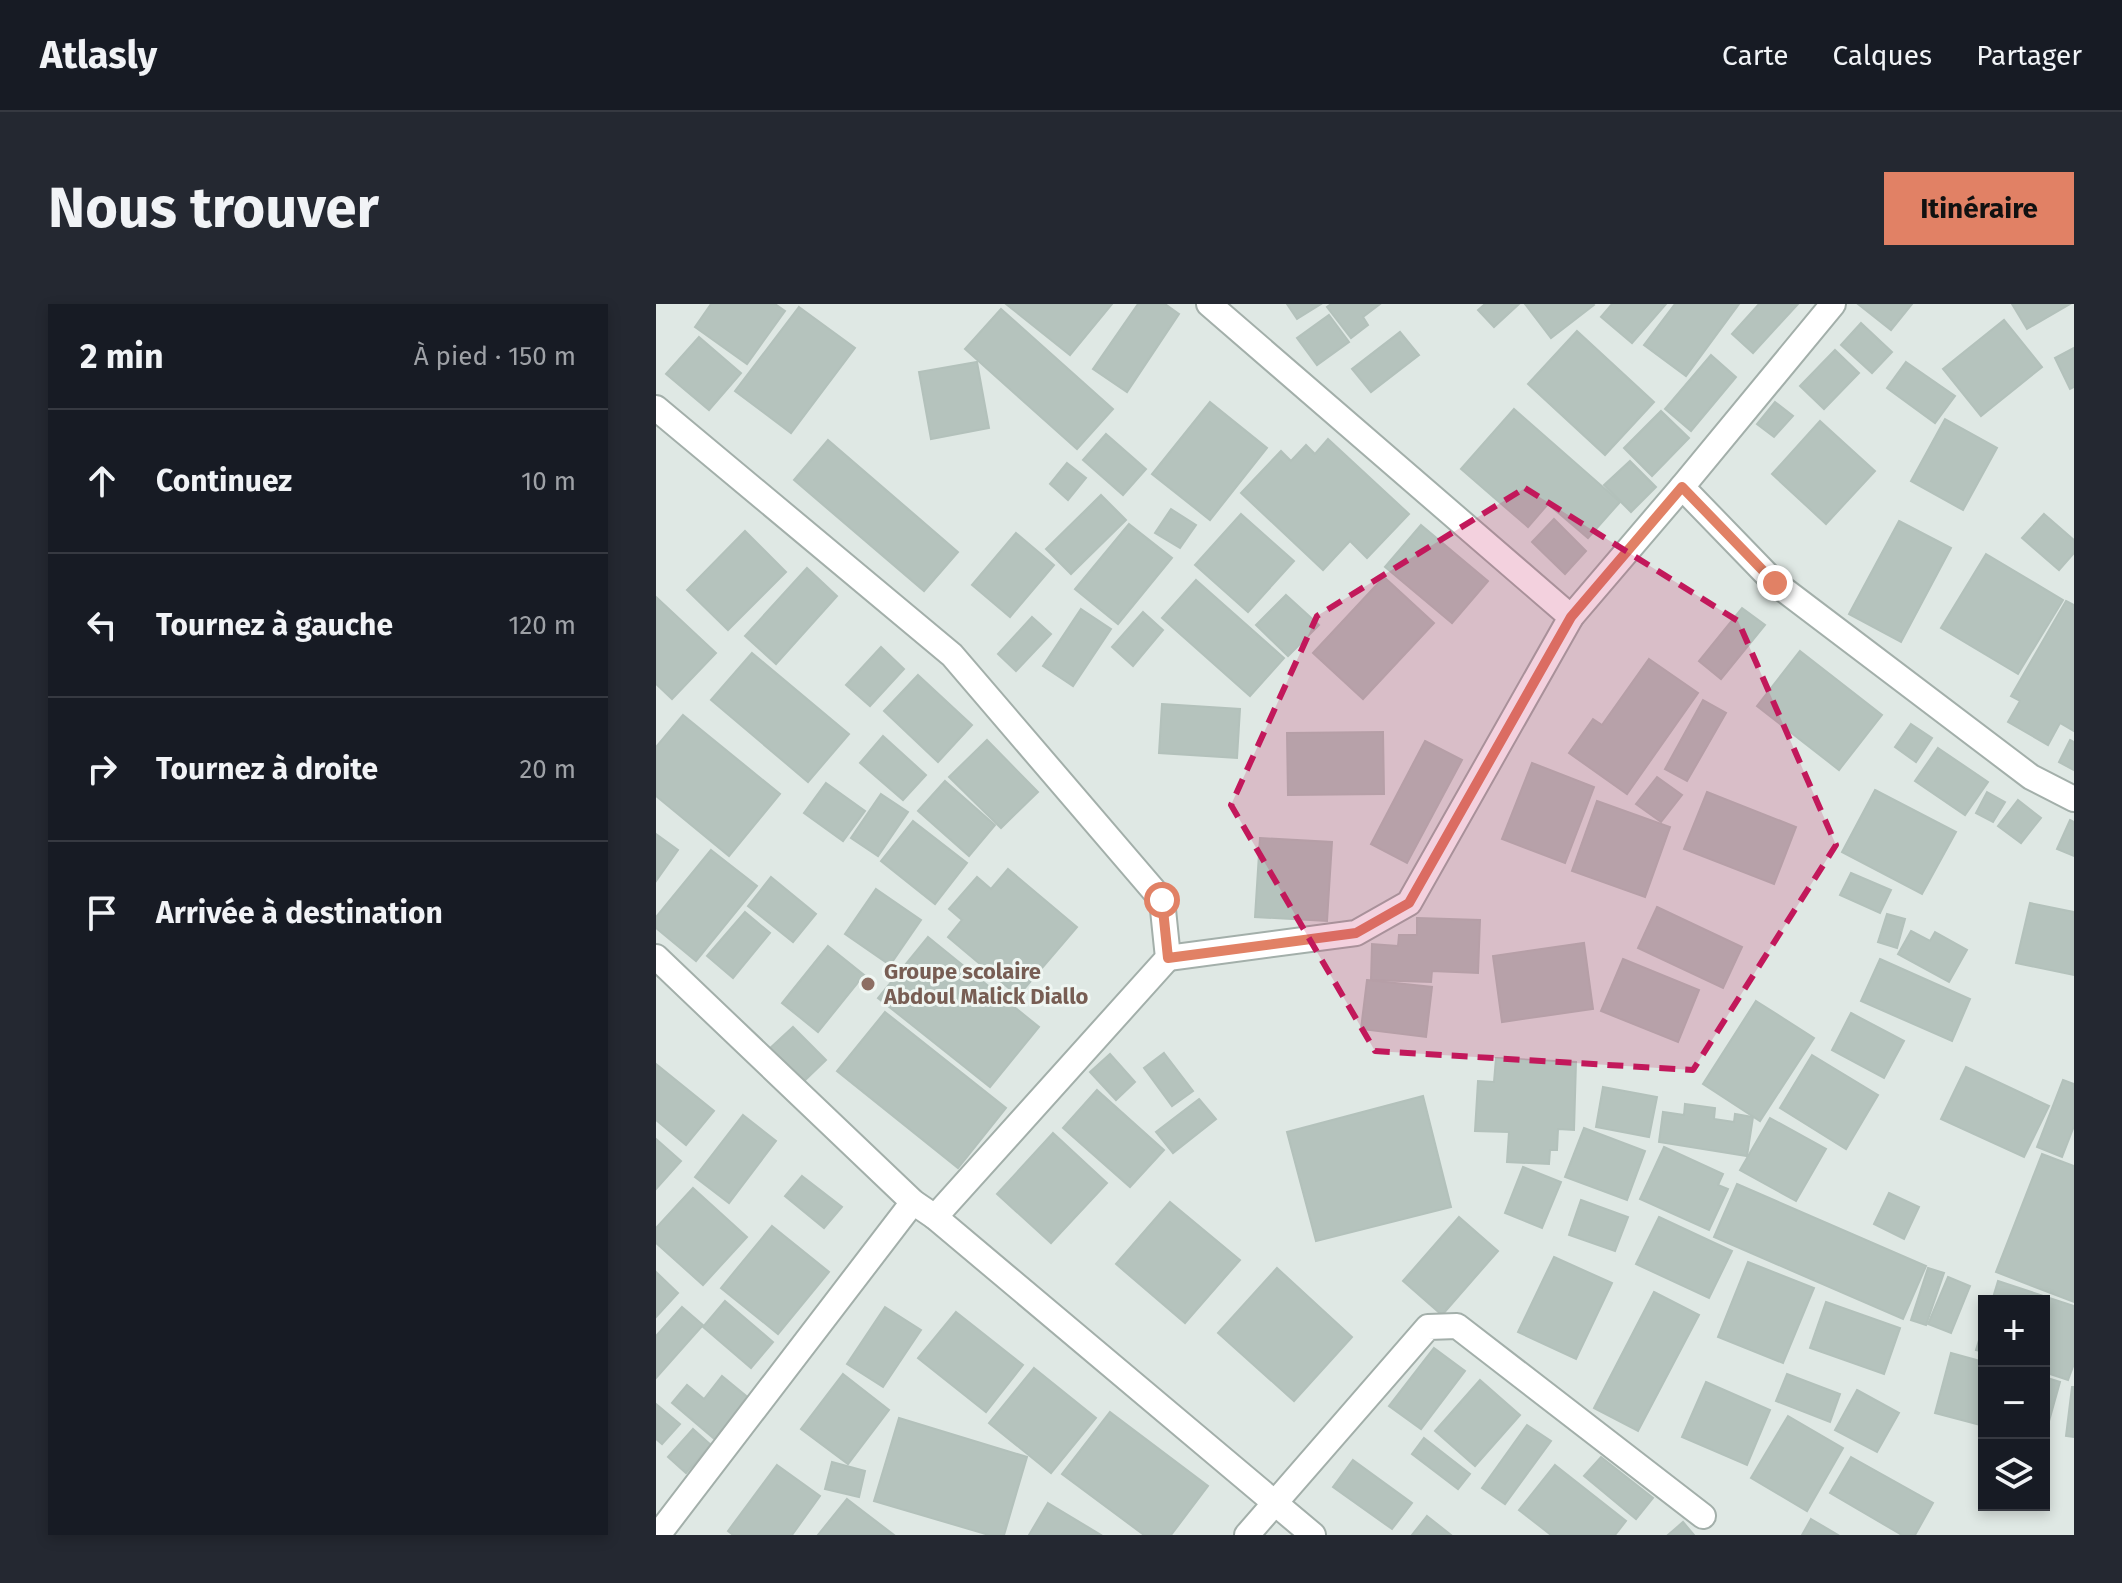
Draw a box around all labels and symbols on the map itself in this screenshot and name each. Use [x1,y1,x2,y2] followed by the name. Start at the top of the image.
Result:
[1757,565,1793,601] route end
[1144,882,1180,918] route start
[883,958,1089,1010] place label: Groupe scolaire Abdoul Malick Diallo
[859,975,877,993] marker: Groupe scolaire Abdoul Malick Diallo

